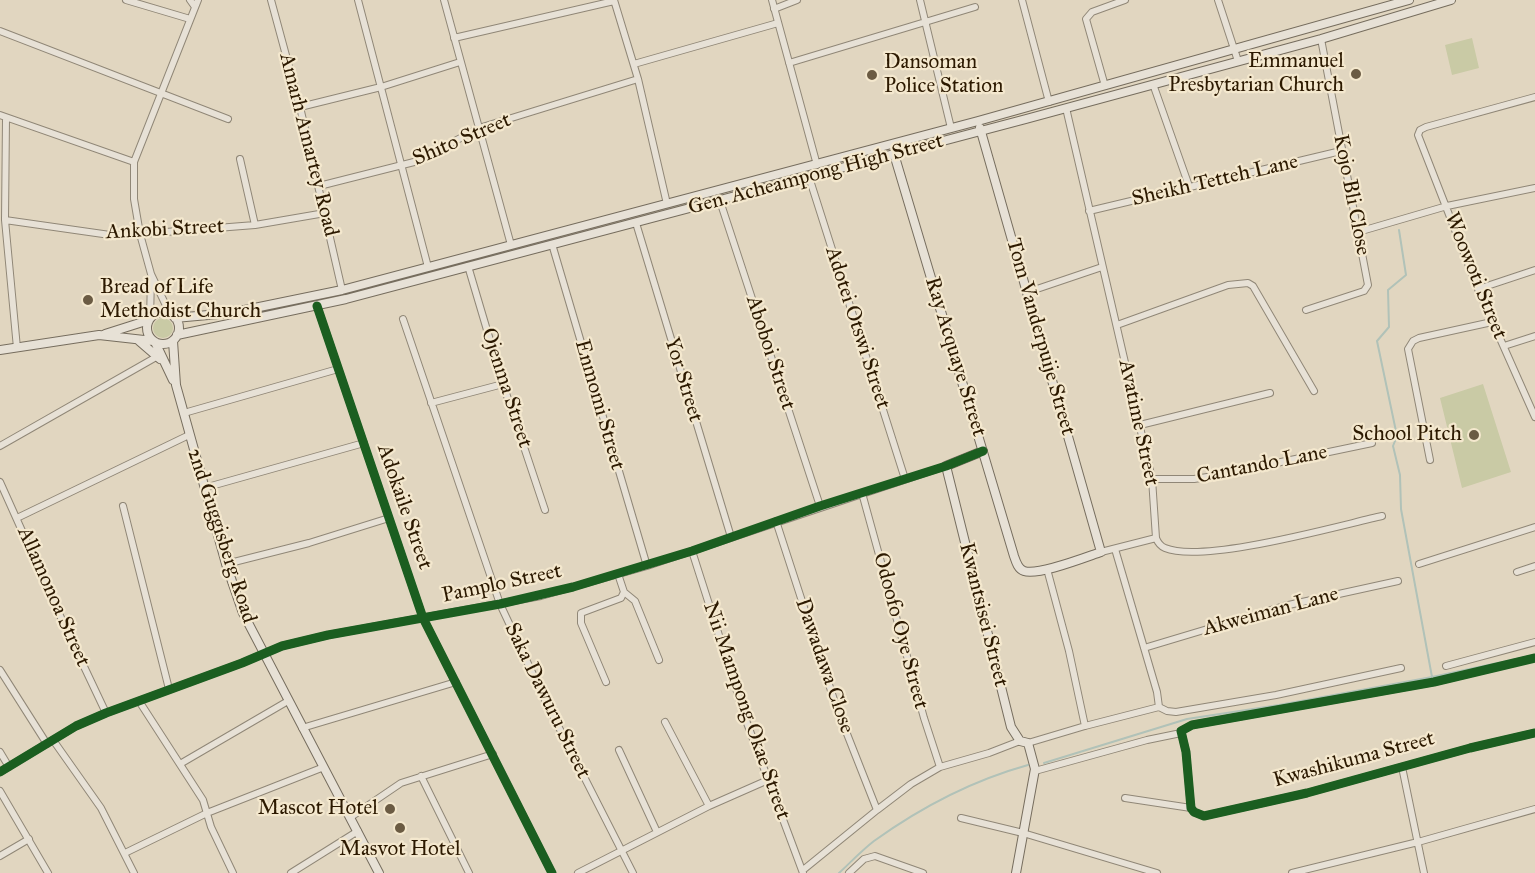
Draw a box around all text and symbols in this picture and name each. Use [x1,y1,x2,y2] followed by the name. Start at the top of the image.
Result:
[1168,49,1344,99] place label: Emmanuel Presbytarian Church
[884,50,1003,100] place label: Dansoman Police Station
[273,51,343,239] street label: Amarh Amartey Road
[1349,67,1363,81] marker: Emmanuel Presbytarian Church
[865,68,879,82] marker: Dansoman Police Station
[409,108,515,172] street label: Shito Street
[686,129,946,221] street label: Gen. Acheampong High Street
[1327,132,1375,258] street label: Kojo Bli Close
[1129,150,1301,212] street label: Sheikh Tetteh Lane
[1438,209,1512,343] street label: Woowoti Street
[105,214,225,246] street label: Ankobi Street
[1000,236,1080,438] street label: Tom Vanderpuije Street
[819,244,895,412] street label: Adotei Otswi Street
[919,274,991,440] street label: Ray Acquaye Street
[100,275,261,325] place label: Bread of Life Methodist Church
[81,293,95,307] marker: Bread of Life Methodist Church
[740,293,800,413] street label: Aboboi Street
[475,325,537,451] street label: Ojenma Street
[658,335,708,425] street label: Yor Street
[568,337,630,473] street label: Enmomi Street
[1112,358,1164,488] street label: Avatime Street
[1352,422,1462,448] place label: School Pitch
[1467,428,1481,442] marker: School Pitch
[1195,440,1329,490] street label: Cantando Lane
[371,441,437,573] street label: Adokaile Street
[181,445,261,627] street label: 2nd Guggisberg Road
[11,523,95,671] street label: Allamonoa Street
[953,540,1013,690] street label: Kwantsisei Street
[867,550,933,712] street label: Odoofo Oye Street
[440,559,564,609] street label: Pamplo Street
[1201,582,1341,642] street label: Akweiman Lane
[789,595,859,737] street label: Dawadawa Close
[697,599,795,823] street label: Nii Mampong Okae Street
[498,619,596,783] street label: Saka Dawuru Street
[1271,726,1437,794] street label: Kwashikuma Street
[258,796,378,822] place label: Mascot Hotel
[383,802,397,816] marker: Mascot Hotel
[393,821,407,835] marker: Masvot Hotel
[339,837,461,863] place label: Masvot Hotel

